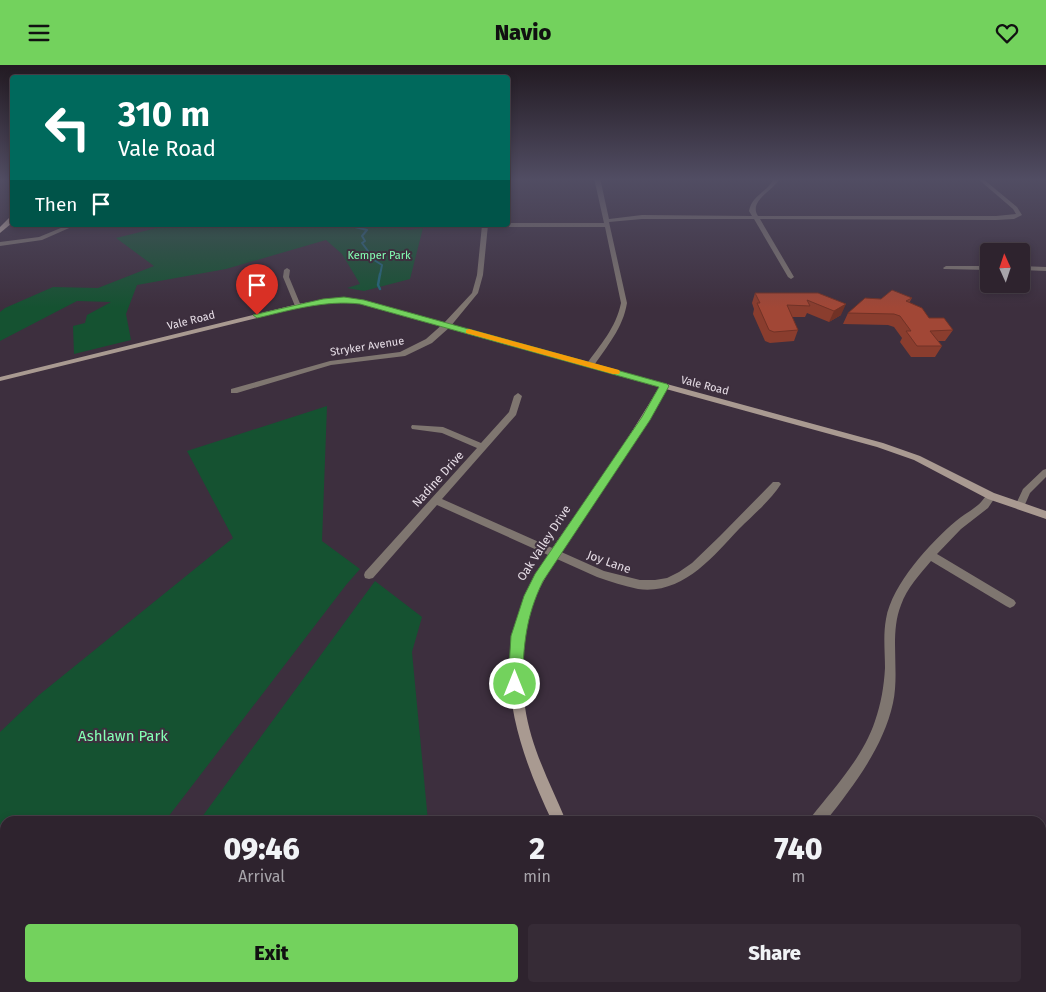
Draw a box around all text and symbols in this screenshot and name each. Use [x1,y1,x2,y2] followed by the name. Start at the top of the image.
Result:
[25,19,53,47] icon: menu
[495,19,551,46] text: Navio
[993,19,1021,47] icon: heart
[118,93,210,135] text: 310 m
[35,95,100,160] icon: left
[118,135,216,162] text: Vale Road
[87,190,115,218] icon: arrive
[35,193,77,216] text: Then
[980,243,1030,293] north arrow
[980,243,1030,293] map controls
[347,249,411,262] park label: Kemper Park
[236,264,278,315] pin
[243,271,271,299] icon: arrive
[166,308,216,333] street label: Vale Road
[329,334,405,359] street label: Stryker Avenue
[680,373,730,398] street label: Vale Road
[409,448,467,510] street label: Nadine Drive
[514,503,574,583] street label: Oak Valley Drive
[585,548,633,576] street label: Joy Lane
[488,657,540,709] position arrow
[78,727,168,745] park label: Ashlawn Park
[224,831,300,867] text: 09:46
[529,831,545,867] text: 2
[774,831,822,867] text: 740
[238,867,285,886] text: Arrival
[523,867,551,886] text: min
[792,867,805,886] text: m
[25,924,518,982] button: Exit
[528,924,1021,982] button: Share

